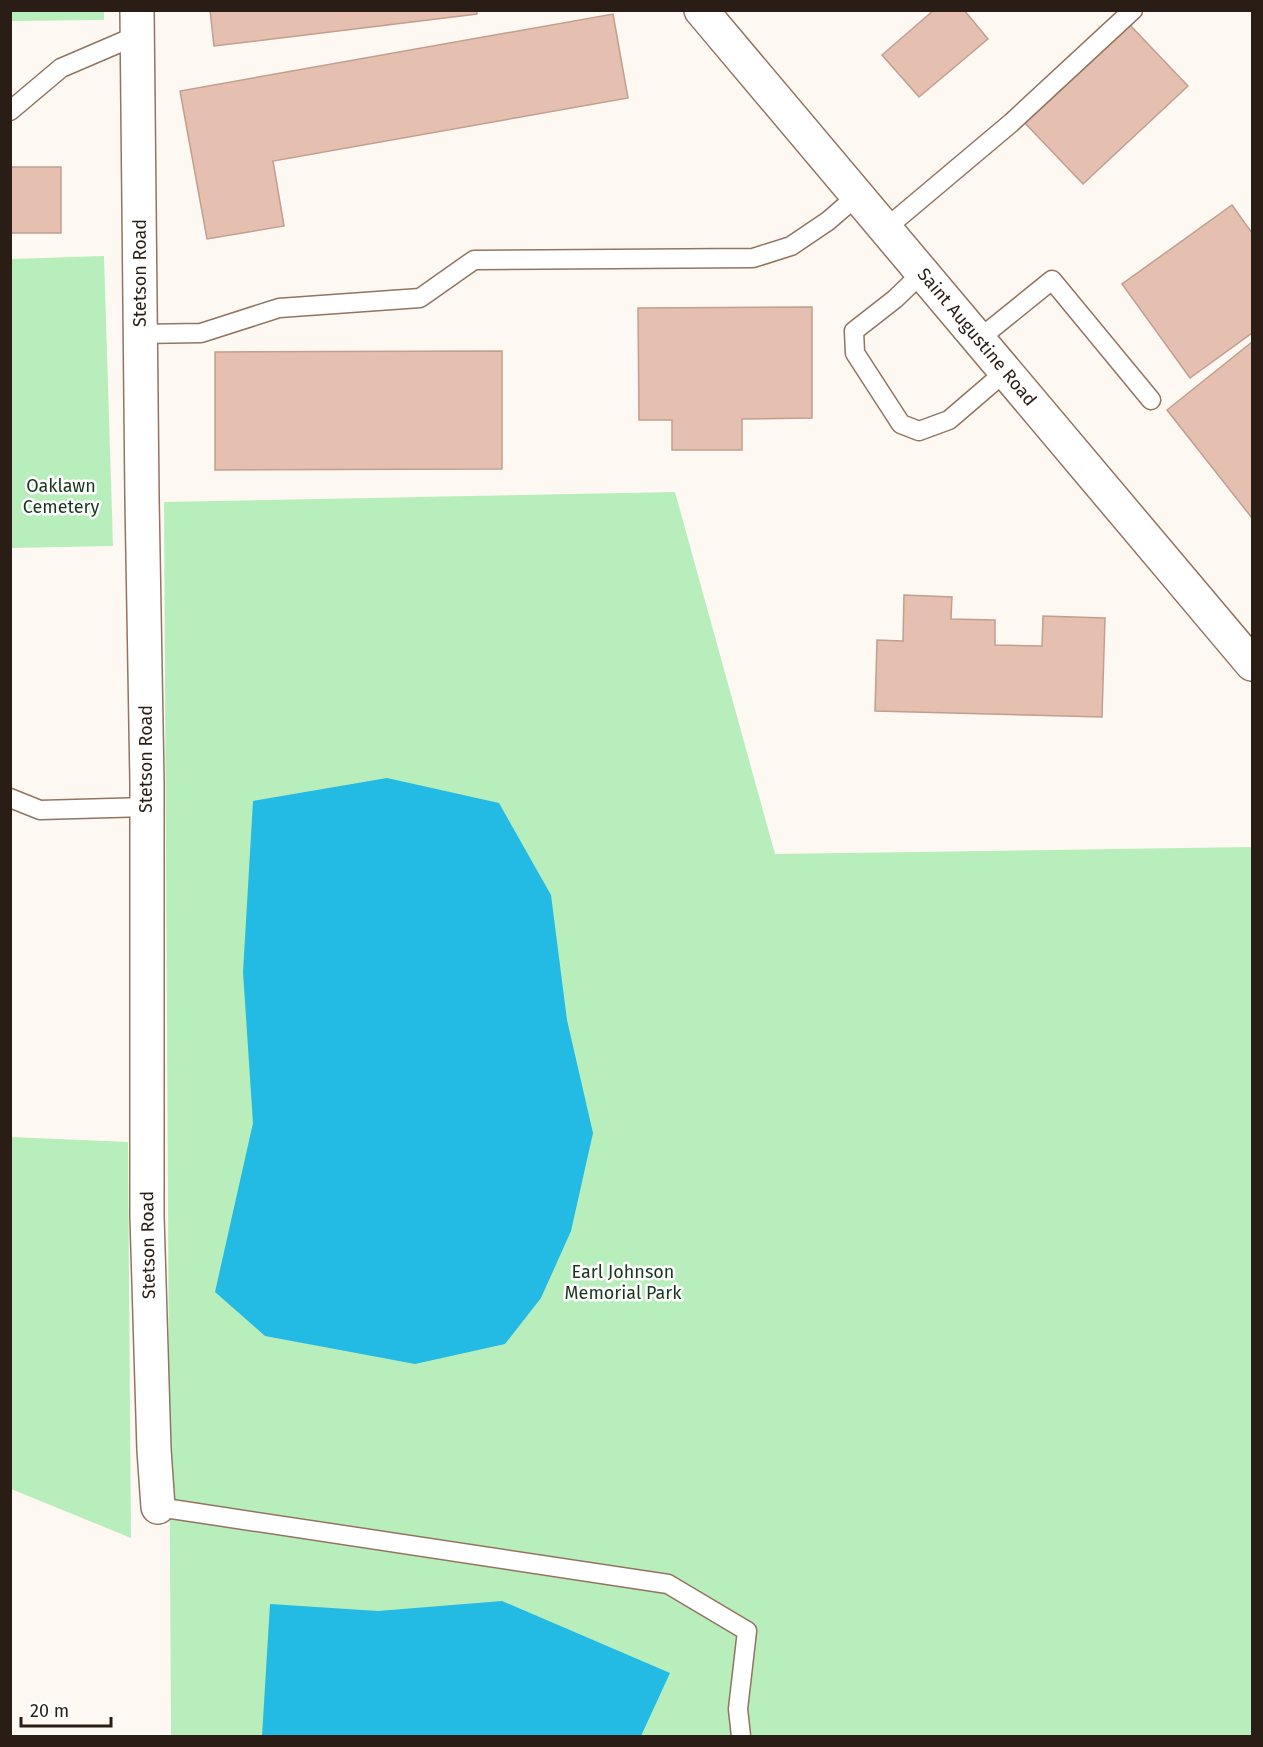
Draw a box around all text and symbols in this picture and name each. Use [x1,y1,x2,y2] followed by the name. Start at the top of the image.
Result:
[129,219,151,327] street label: Stetson Road
[913,263,1041,411] street label: Saint Augustine Road
[23,475,99,518] park label: Oaklawn Cemetery
[135,705,157,813] street label: Stetson Road
[136,1191,160,1299] street label: Stetson Road
[565,1261,682,1304] park label: Earl Johnson Memorial Park
[21,1690,111,1728] scale bar
[30,1700,69,1722] text: 20 m

